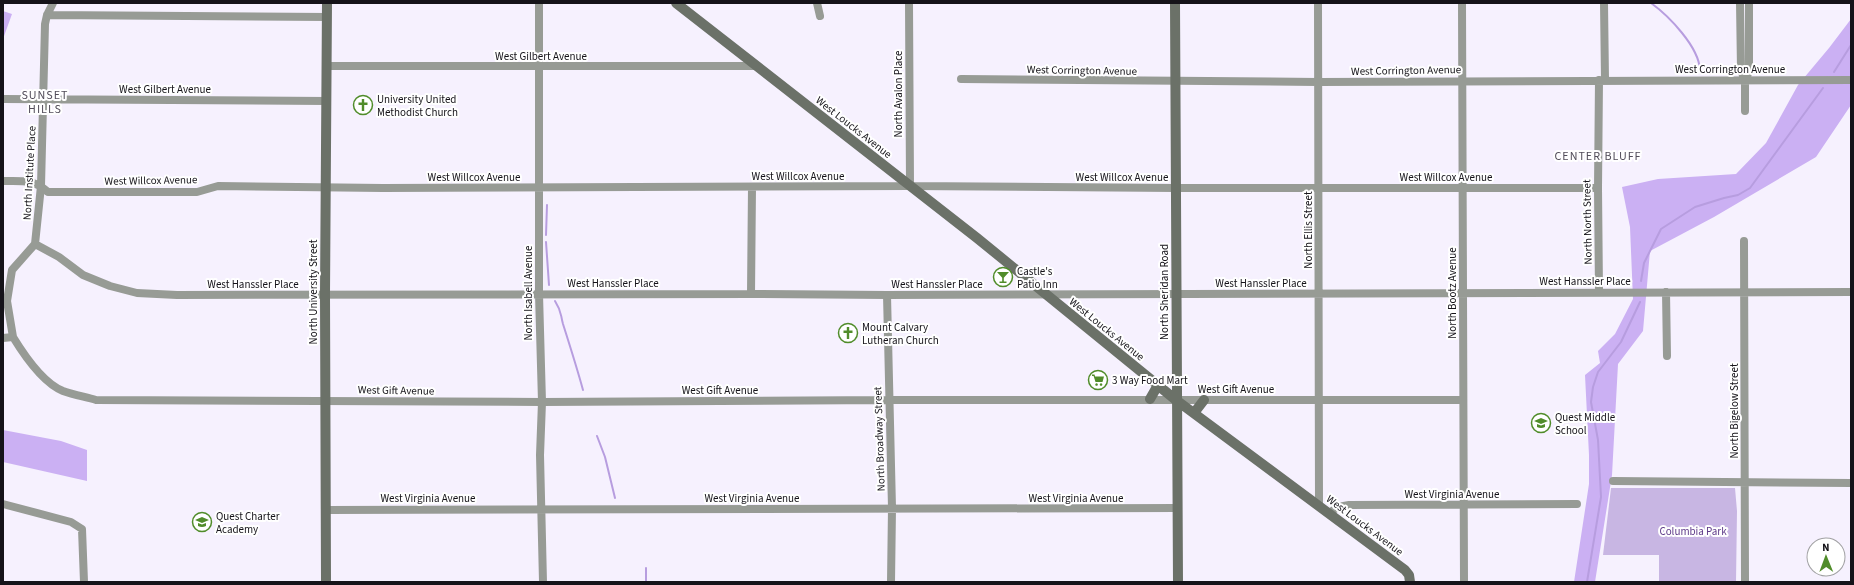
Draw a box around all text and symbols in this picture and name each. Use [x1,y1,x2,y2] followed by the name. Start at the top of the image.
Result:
[495,49,587,64] street label: West Gilbert Avenue
[891,50,906,137] street label: North Avalon Place
[1027,62,1138,79] street label: West Corrington Avenue
[1351,62,1462,79] street label: West Corrington Avenue
[1675,62,1786,77] street label: West Corrington Avenue
[119,82,211,97] street label: West Gilbert Avenue
[21,87,69,118] district label: SUNSET HILLS
[377,92,458,120] place label: University United Methodist Church
[813,93,895,162] street label: West Loucks Avenue
[352,94,374,116] church icon: University United Methodist Church
[20,125,39,220] street label: North Institute Place
[1554,148,1642,165] district label: CENTER BLUFF
[752,169,845,184] street label: West Willcox Avenue
[428,170,521,185] street label: West Willcox Avenue
[1076,170,1169,185] street label: West Willcox Avenue
[1400,170,1493,185] street label: West Willcox Avenue
[104,172,198,189] street label: West Willcox Avenue
[1579,179,1596,265] street label: North North Street
[1301,191,1316,269] street label: North Ellis Street
[306,239,321,344] street label: North University Street
[1157,244,1172,340] street label: North Sheridan Road
[521,245,536,341] street label: North Isabell Avenue
[1445,247,1460,339] street label: North Bootz Avenue
[1017,264,1058,292] place label: Castle's Patio Inn
[992,266,1014,288] bar icon: Castle's Patio Inn
[1539,274,1631,289] street label: West Hanssler Place
[567,276,659,291] street label: West Hanssler Place
[1215,276,1307,291] street label: West Hanssler Place
[207,277,299,292] street label: West Hanssler Place
[891,277,983,292] street label: West Hanssler Place
[1066,294,1148,365] street label: West Loucks Avenue
[862,320,939,348] place label: Mount Calvary Lutheran Church
[837,322,859,344] church icon: Mount Calvary Lutheran Church
[1727,363,1742,459] street label: North Bigelow Street
[1087,369,1109,391] supermarket icon: 3 Way Food Mart
[1112,373,1188,388] place label: 3 Way Food Mart
[358,382,435,399] street label: West Gift Avenue
[1198,382,1275,397] street label: West Gift Avenue
[682,383,759,398] street label: West Gift Avenue
[870,386,889,492] street label: North Broadway Street
[1555,410,1616,438] place label: Quest Middle School
[1530,412,1552,434] school or university icon: Quest Middle School
[1404,487,1500,502] street label: West Virginia Avenue
[380,491,476,506] street label: West Virginia Avenue
[704,491,800,506] street label: West Virginia Avenue
[1028,491,1124,506] street label: West Virginia Avenue
[1323,492,1407,560] street label: West Loucks Avenue
[216,509,280,537] place label: Quest Charter Academy
[191,511,213,533] school or university icon: Quest Charter Academy
[1659,524,1727,539] park label: Columbia Park
[1806,537,1846,577] north arrow
[1822,540,1830,555] text: N

